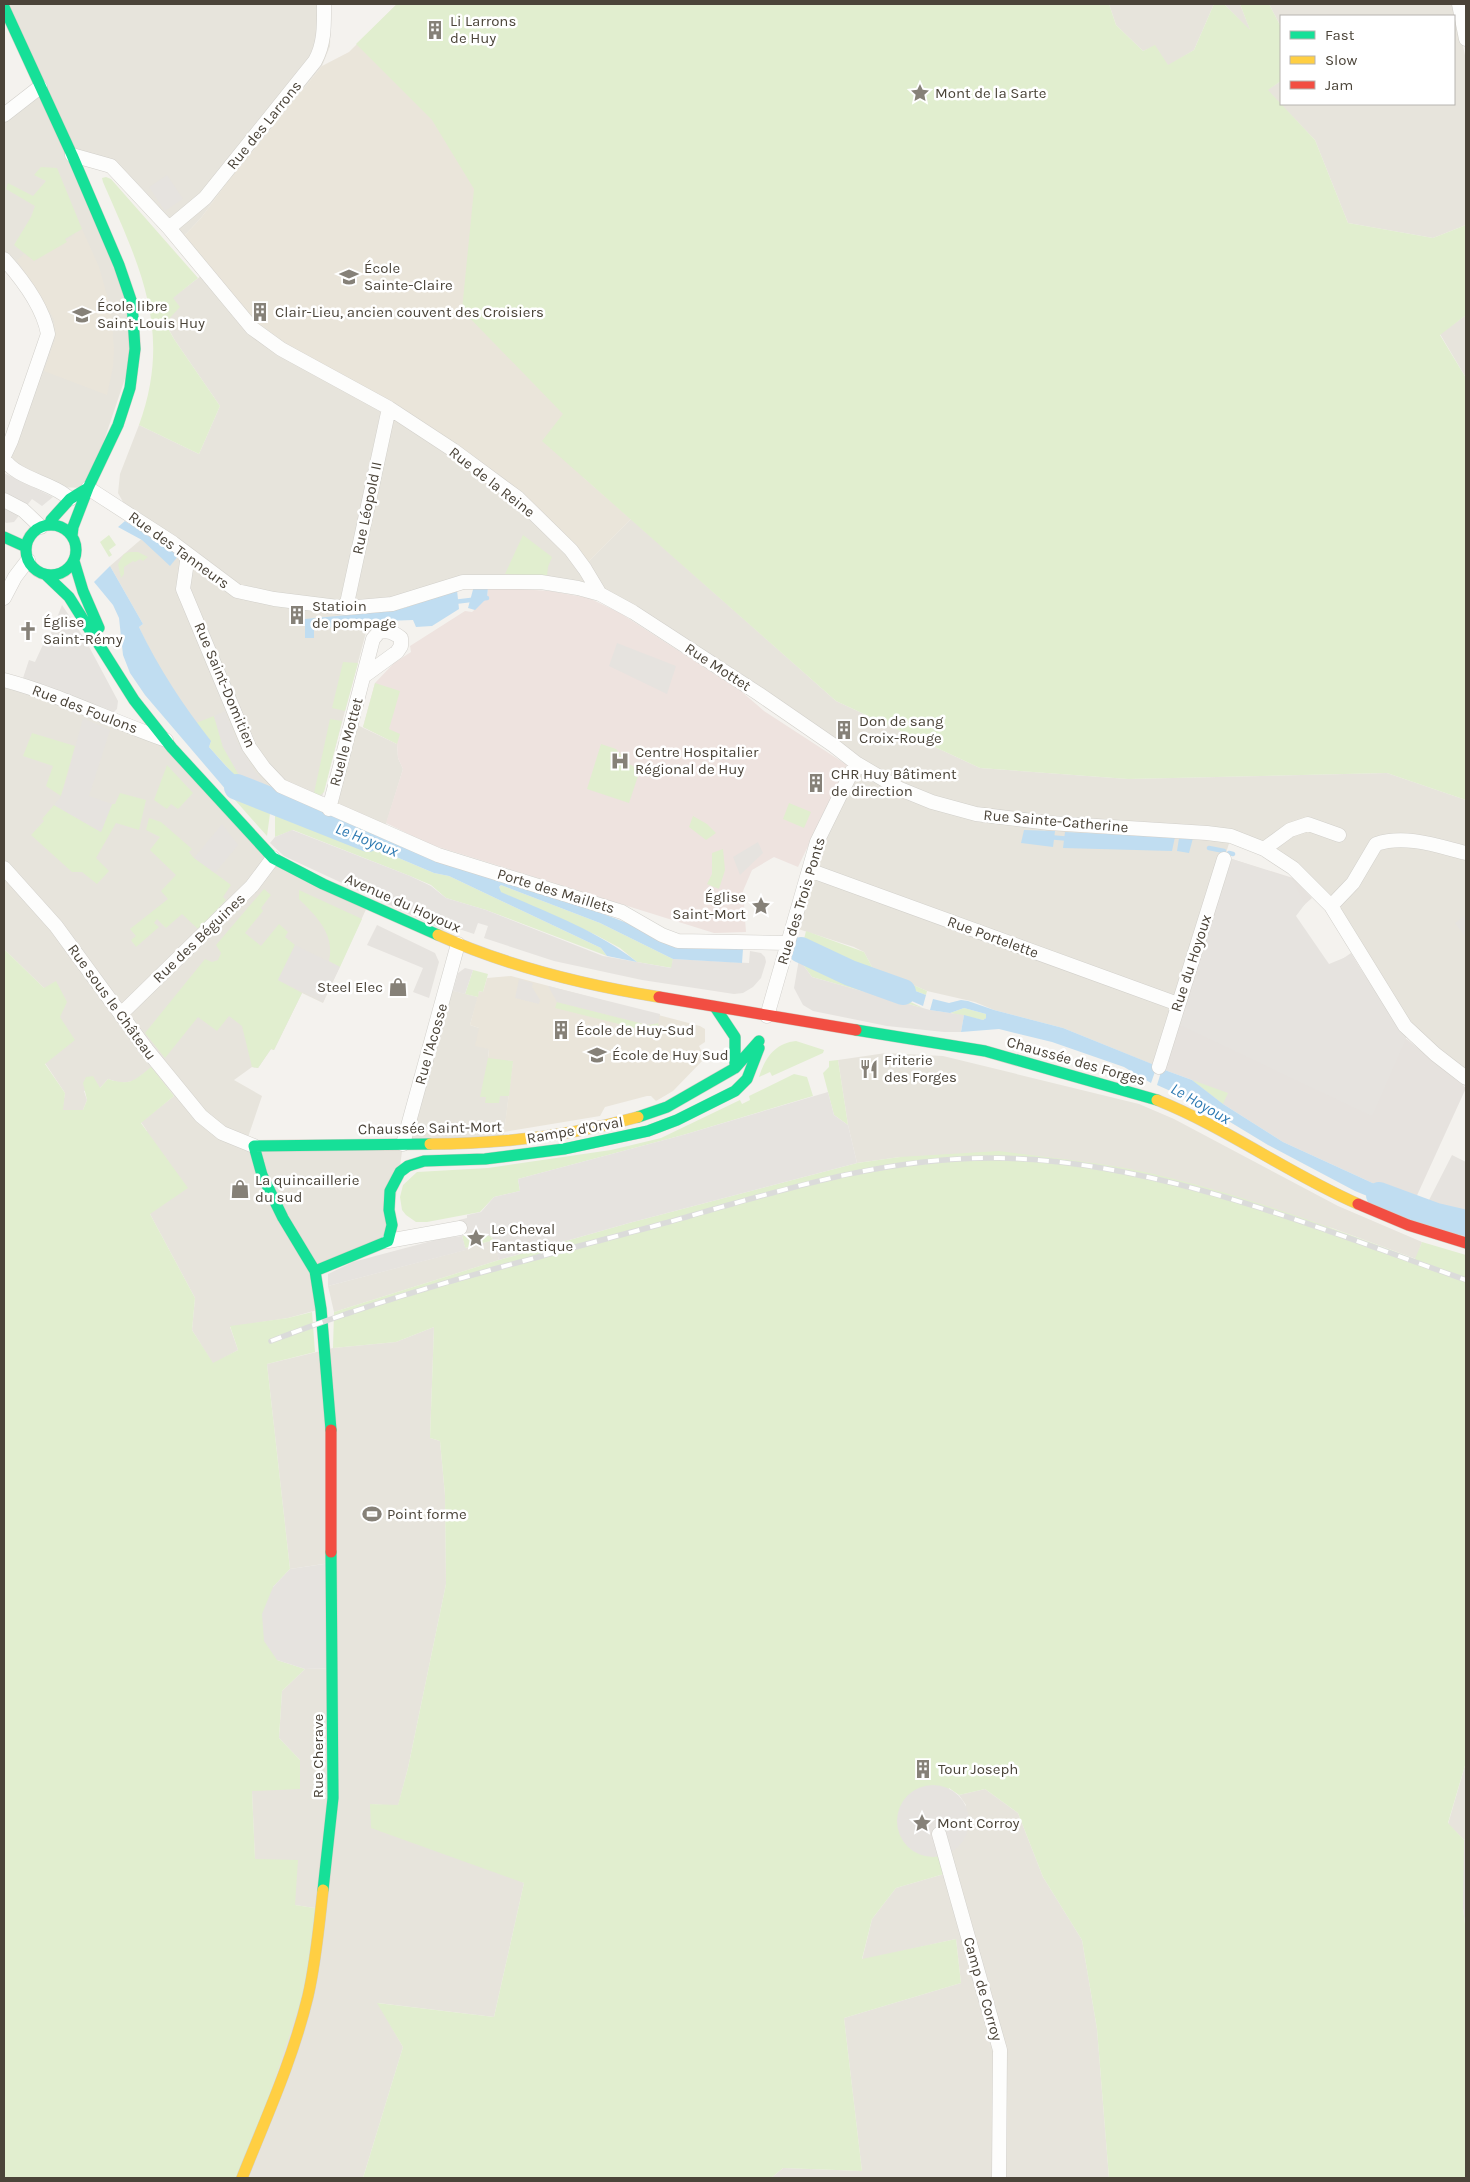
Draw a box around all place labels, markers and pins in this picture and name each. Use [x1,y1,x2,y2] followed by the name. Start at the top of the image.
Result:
[450,12,516,47] place label: Li Larrons de Huy
[424,19,446,41] building icon: Li Larrons de Huy
[909,82,931,104] place icon: Mont de la Sarte
[935,84,1046,102] place label: Mont de la Sarte
[364,259,453,294] place label: École Sainte-Claire
[338,266,360,288] school or university icon: École Sainte-Claire
[97,297,205,332] place label: École libre Saint-Louis Huy
[249,301,271,323] building icon: Clair-Lieu, ancien couvent des Croisiers
[275,303,544,321] place label: Clair-Lieu, ancien couvent des Croisiers
[71,304,93,326] school or university icon: École libre Saint-Louis Huy
[312,597,396,632] place label: Statioin de pompage
[286,604,308,626] building icon: Statioin de pompage
[43,613,123,648] place label: Église Saint-Rémy
[17,620,39,642] church icon: Église Saint-Rémy
[859,712,944,747] place label: Don de sang Croix-Rouge
[833,719,855,741] building icon: Don de sang Croix-Rouge
[635,743,759,778] place label: Centre Hospitalier Régional de Huy
[609,750,631,772] hospital icon: Centre Hospitalier Régional de Huy
[831,765,957,800] place label: CHR Huy Bâtiment de direction
[805,772,827,794] building icon: CHR Huy Bâtiment de direction
[672,888,746,923] place label: Église Saint-Mort
[750,895,772,917] place icon: Église Saint-Mort
[387,976,409,998] shop icon: Steel Elec
[317,978,383,996] place label: Steel Elec
[550,1019,572,1041] building icon: École de Huy-Sud
[576,1021,694,1039] place label: École de Huy-Sud
[586,1044,608,1066] school or university icon: École de Huy Sud
[612,1046,729,1064] place label: École de Huy Sud
[884,1051,957,1086] place label: Friterie des Forges
[858,1058,880,1080] restaurant icon: Friterie des Forges
[255,1171,359,1206] place label: La quincaillerie du sud
[229,1178,251,1200] shop icon: La quincaillerie du sud
[491,1220,573,1255] place label: Le Cheval Fantastique
[465,1227,487,1249] place icon: Le Cheval Fantastique
[361,1503,383,1525] sports icon: Point forme
[387,1505,467,1523] place label: Point forme
[912,1758,934,1780] building icon: Tour Joseph
[938,1760,1018,1778] place label: Tour Joseph
[911,1812,933,1834] place icon: Mont Corroy
[937,1814,1020,1832] place label: Mont Corroy

